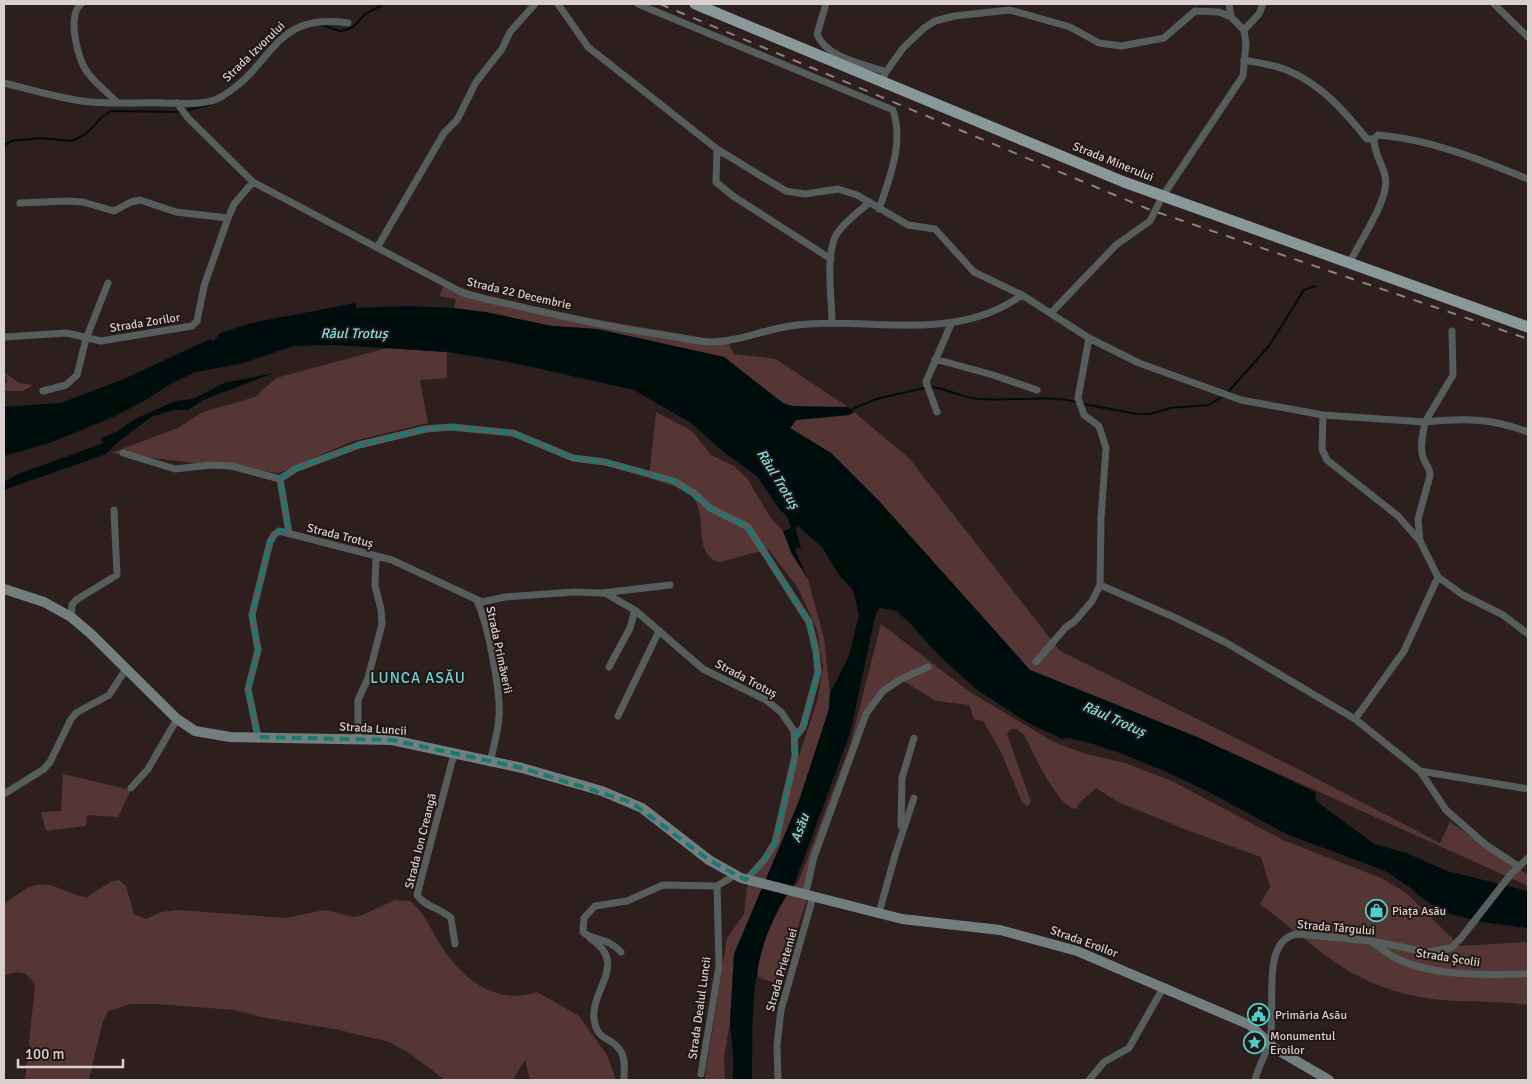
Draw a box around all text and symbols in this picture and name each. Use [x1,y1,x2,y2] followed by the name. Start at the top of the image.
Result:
[220,19,288,85] street label: Strada Izvorului
[1070,139,1156,185] street label: Strada Minerului
[465,275,573,313] street label: Strada 22 Decembrie
[109,310,182,336] street label: Strada Zorilor
[320,325,389,342] water label: Râul Trotuș
[753,446,804,514] water label: Râul Trotuș
[305,520,375,552] street label: Strada Trotuș
[482,605,516,695] street label: Strada Primăverii
[712,656,780,702] street label: Strada Trotuș
[370,669,466,687] district label: LUNCA ASĂU
[1080,698,1150,741] water label: Râul Trotuș
[339,719,407,739] street label: Strada Luncii
[402,792,440,890] street label: Strada Ion Creangă
[787,810,813,845] water label: Asău
[1364,899,1388,923] shop icon: Piața Asău
[1392,904,1446,919] place label: Piața Asău
[1296,917,1376,939] street label: Strada Târgului
[1048,923,1120,961] street label: Strada Eroilor
[763,927,801,1013] street label: Strada Prieteniei
[1415,946,1481,970] street label: Strada Școlii
[685,956,715,1060] street label: Strada Dealul Luncii
[1247,1003,1271,1027] public building icon: Primăria Asău
[1275,1008,1347,1023] place label: Primăria Asău
[1270,1029,1336,1058] place label: Monumentul Eroilor
[1242,1031,1266,1055] place icon: Monumentul Eroilor
[18,1036,122,1068] scale bar
[25,1045,65,1063] text: 100 m

